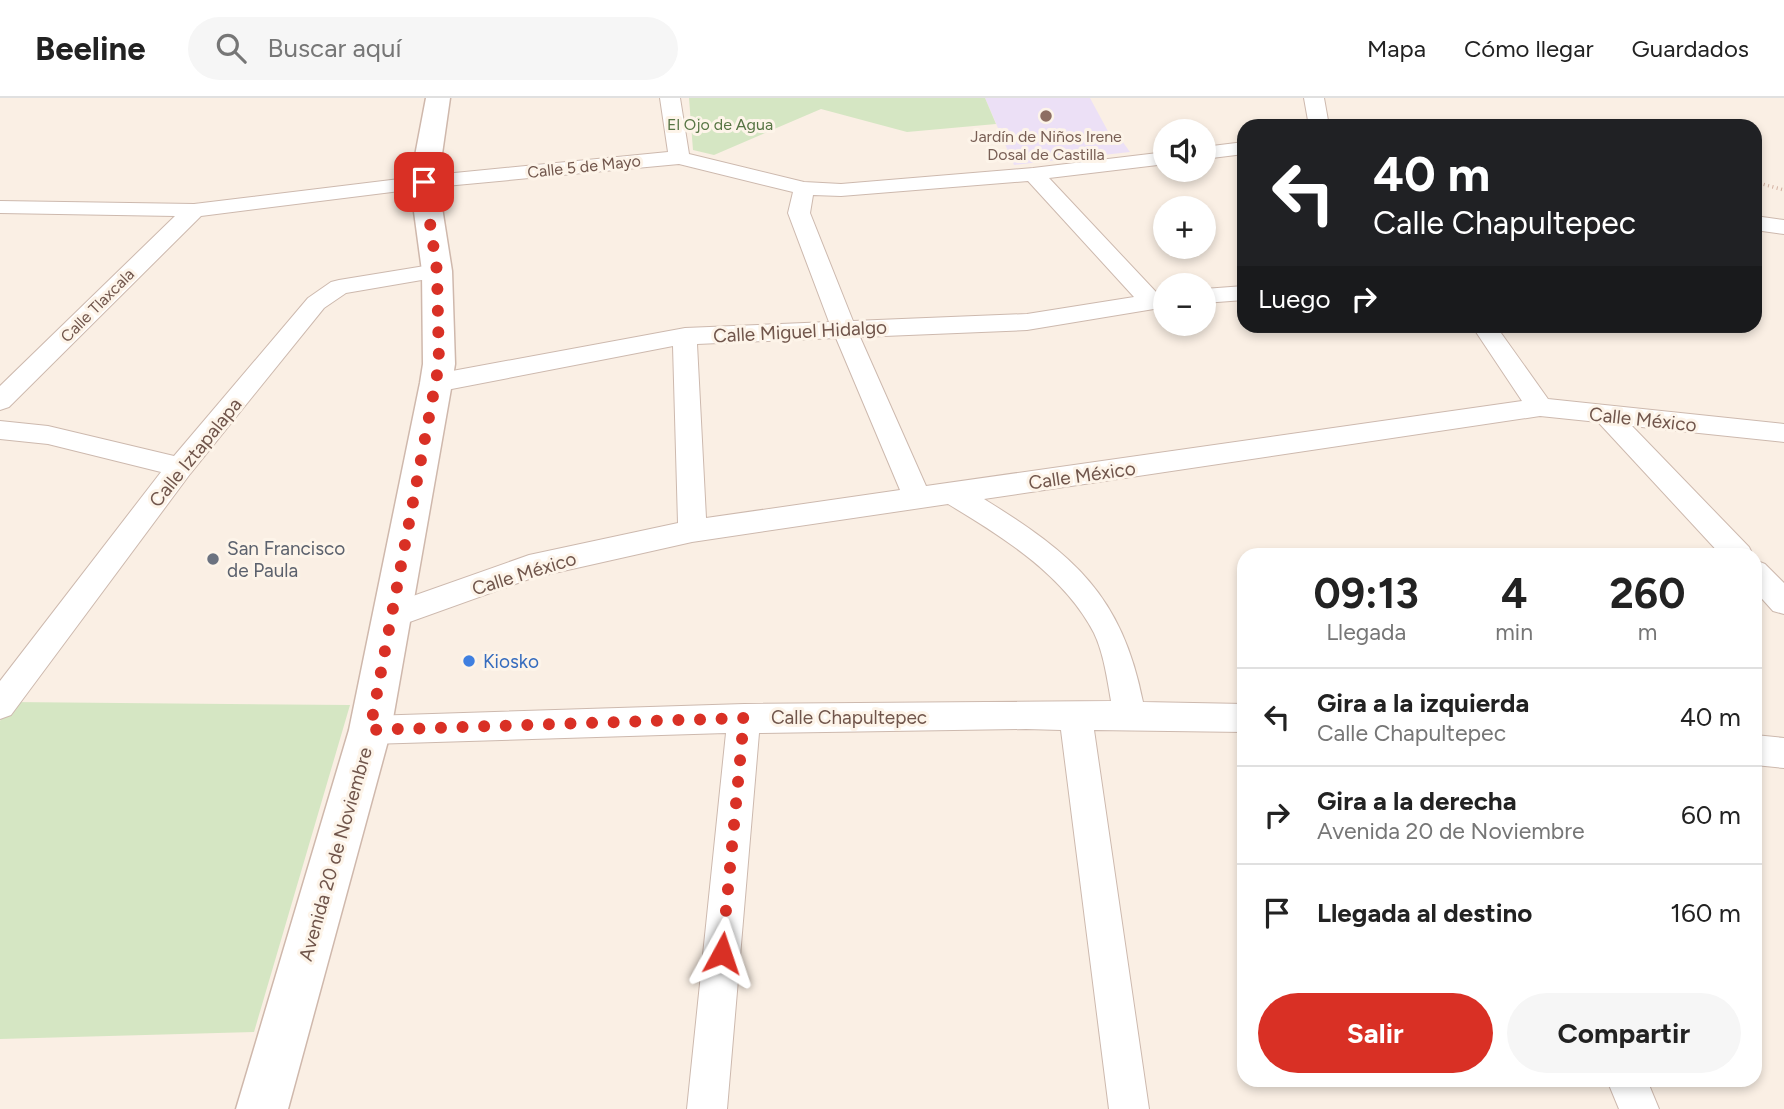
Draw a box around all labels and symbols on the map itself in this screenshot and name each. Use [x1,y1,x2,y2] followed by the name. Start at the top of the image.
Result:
[1038,108,1054,124] marker: Jardín de Niños Irene Dosal de Castilla
[667,115,773,134] park label: El Ojo de Agua
[970,127,1122,164] place label: Jardín de Niños Irene Dosal de Castilla
[527,151,642,182] street label: Calle 5 de Mayo
[394,152,454,212] pin
[57,265,138,346] street label: Calle Tlaxcala
[712,315,888,348] street label: Calle Miguel Hidalgo
[144,393,246,512] street label: Calle Iztapalapa
[1588,402,1698,437] street label: Calle México
[1027,457,1137,494] street label: Calle México
[227,537,345,582] place label: San Francisco de Paula
[469,547,579,600] street label: Calle México
[205,551,221,567] marker: San Francisco de Paula
[483,650,539,673] place label: Kiosko
[461,653,477,669] marker: Kiosko
[771,706,927,729] street label: Calle Chapultepec
[294,745,377,964] street label: Avenida 20 de Noviembre
[685,916,759,990] position arrow

